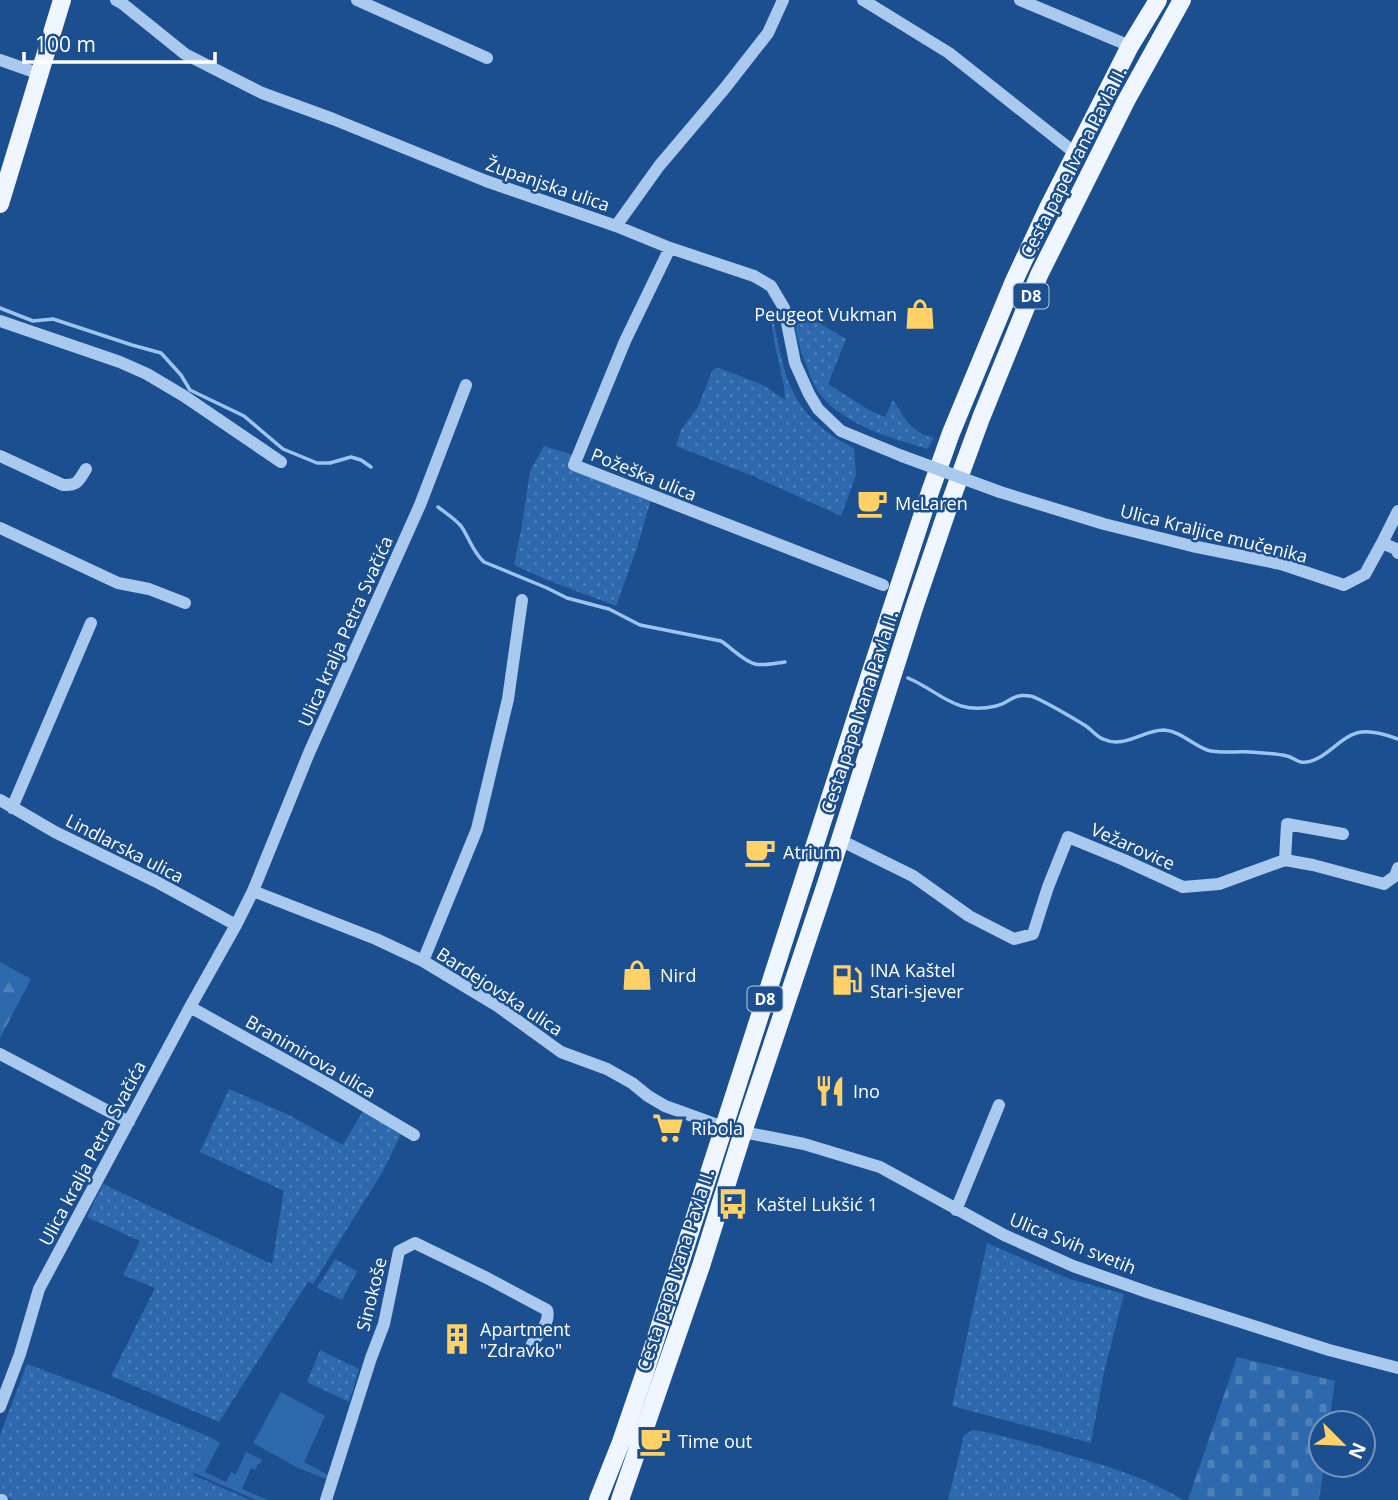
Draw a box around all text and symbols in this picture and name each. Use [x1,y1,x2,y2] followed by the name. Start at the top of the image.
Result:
[24,21,215,65] scale bar
[35,30,96,58] text: 100 m
[1014,62,1132,262] street label: Cesta pape Ivana Pavla II.
[483,152,613,216] street label: Županjska ulica
[1014,284,1048,308] road number: D8
[903,297,937,331] shop icon: Peugeot Vukman
[754,302,897,326] place label: Peugeot Vukman
[588,442,700,506] street label: Požeška ulica
[855,486,889,520] cafe icon: McLaren
[895,491,968,515] place label: McLaren
[1118,498,1310,568] street label: Ulica Kraljice mučenika
[292,532,398,730] street label: Ulica kralja Petra Svačića
[815,608,903,816] street label: Cesta pape Ivana Pavla II.
[62,808,188,888] street label: Lindlarska ulica
[1087,817,1179,875] street label: Vežarovice
[743,835,777,869] cafe icon: Atrium
[783,840,840,864] place label: Atrium
[432,941,568,1041] street label: Bardejovska ulica
[620,958,654,992] shop icon: Nird
[870,958,964,1003] place label: INA Kaštel Stari-sjever
[660,963,696,987] place label: Nird
[830,963,864,997] fuel station icon: INA Kaštel Stari-sjever
[748,987,782,1012] road number: D8
[242,1009,380,1103] street label: Branimirova ulica
[33,1056,151,1250] street label: Ulica kralja Petra Svačića
[813,1074,847,1108] restaurant icon: Ino
[853,1079,880,1103] place label: Ino
[651,1111,685,1145] supermarket icon: Ribola
[691,1116,743,1140] place label: Ribola
[631,1166,719,1374] street label: Cesta pape Ivana Pavla II.
[716,1187,750,1221] bus stop icon: Kaštel Lukšić 1
[756,1192,878,1216] place label: Kaštel Lukšić 1
[1006,1207,1140,1279] street label: Ulica Svih svetih
[350,1255,392,1333] street label: Sinokoše
[480,1317,570,1362] place label: Apartment "Zdravko"
[440,1322,474,1356] building icon: Apartment "Zdravko"
[1307,1409,1377,1479] north arrow
[638,1424,672,1458] cafe icon: Time out
[678,1429,752,1453] place label: Time out
[1343,1439,1373,1463] text: N

